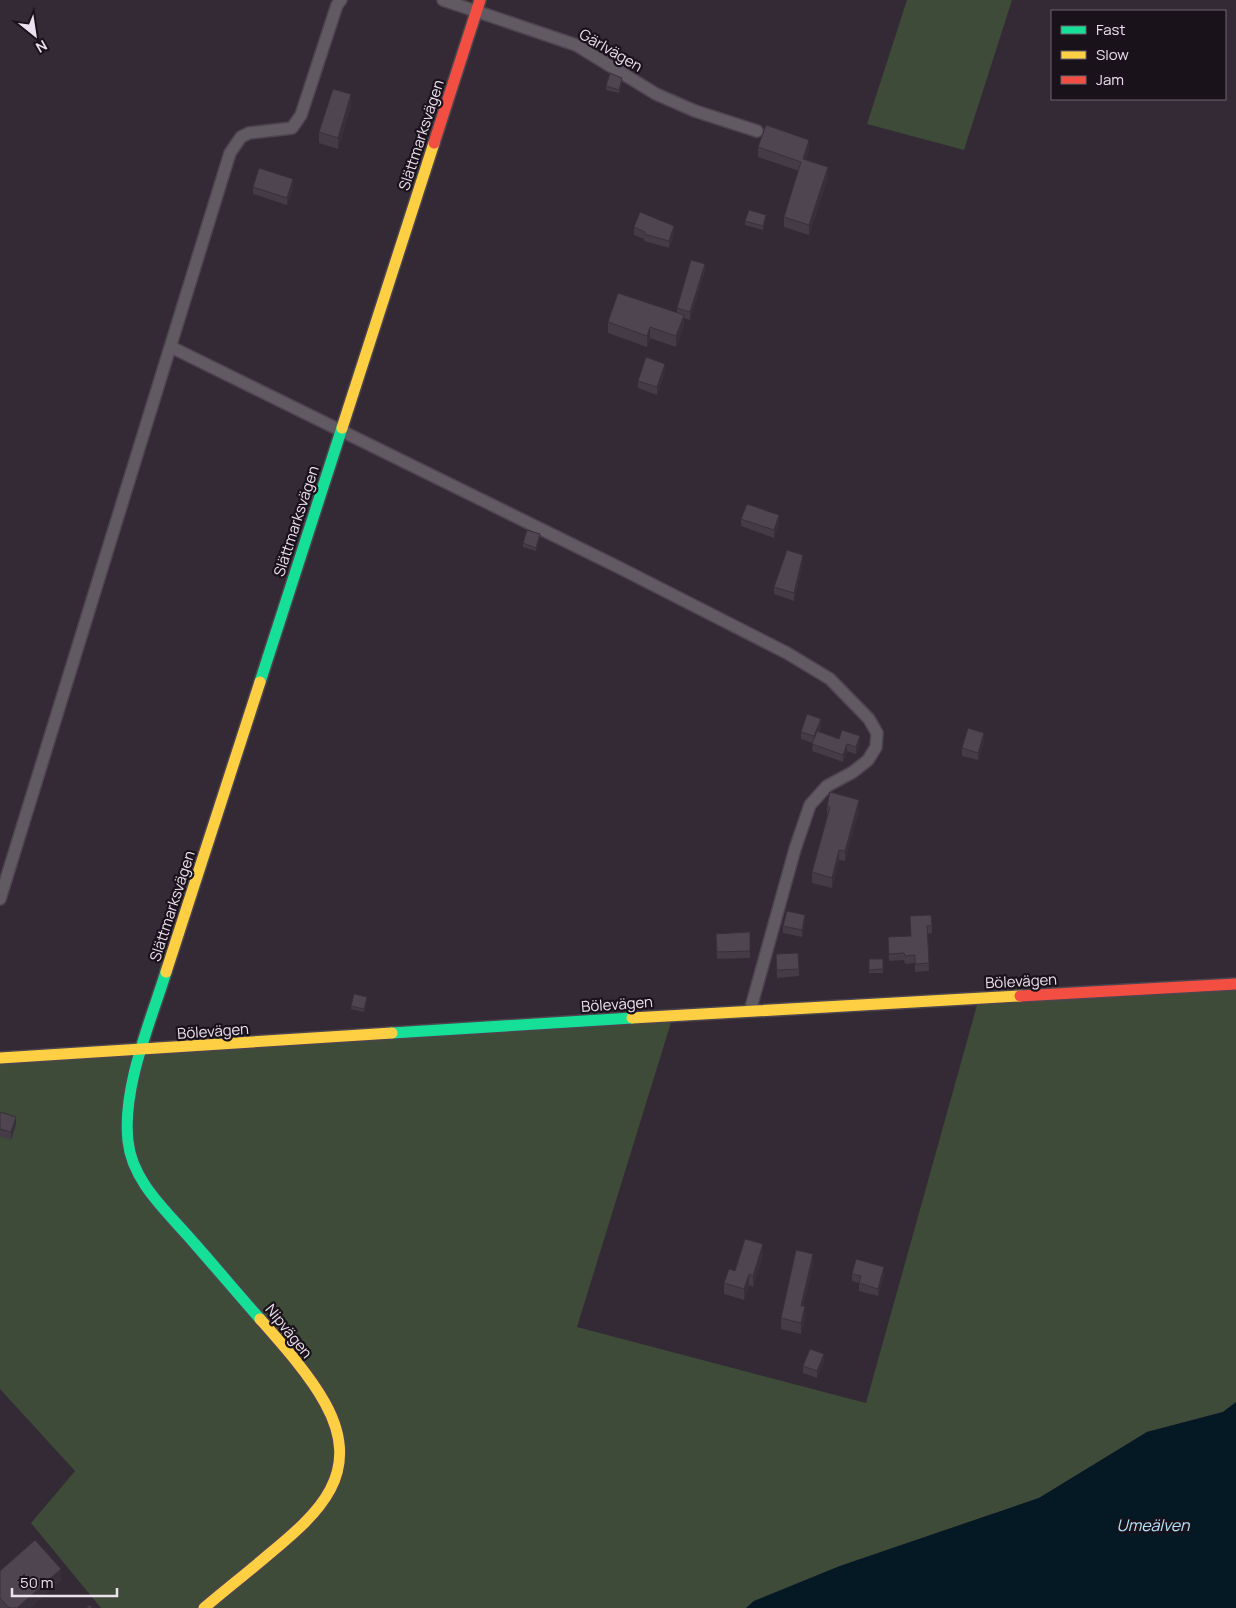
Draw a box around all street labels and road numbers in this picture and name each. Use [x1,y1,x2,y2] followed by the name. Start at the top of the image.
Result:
[576,23,646,77] street label: Gärlvägen
[393,77,449,193] street label: Slättmarksvägen
[268,463,324,579] street label: Slättmarksvägen
[144,848,200,964] street label: Slättmarksvägen
[985,969,1058,993] street label: Bölevägen
[580,991,654,1017] street label: Bölevägen
[176,1018,250,1044] street label: Bölevägen
[261,1299,317,1363] street label: Nipvägen

